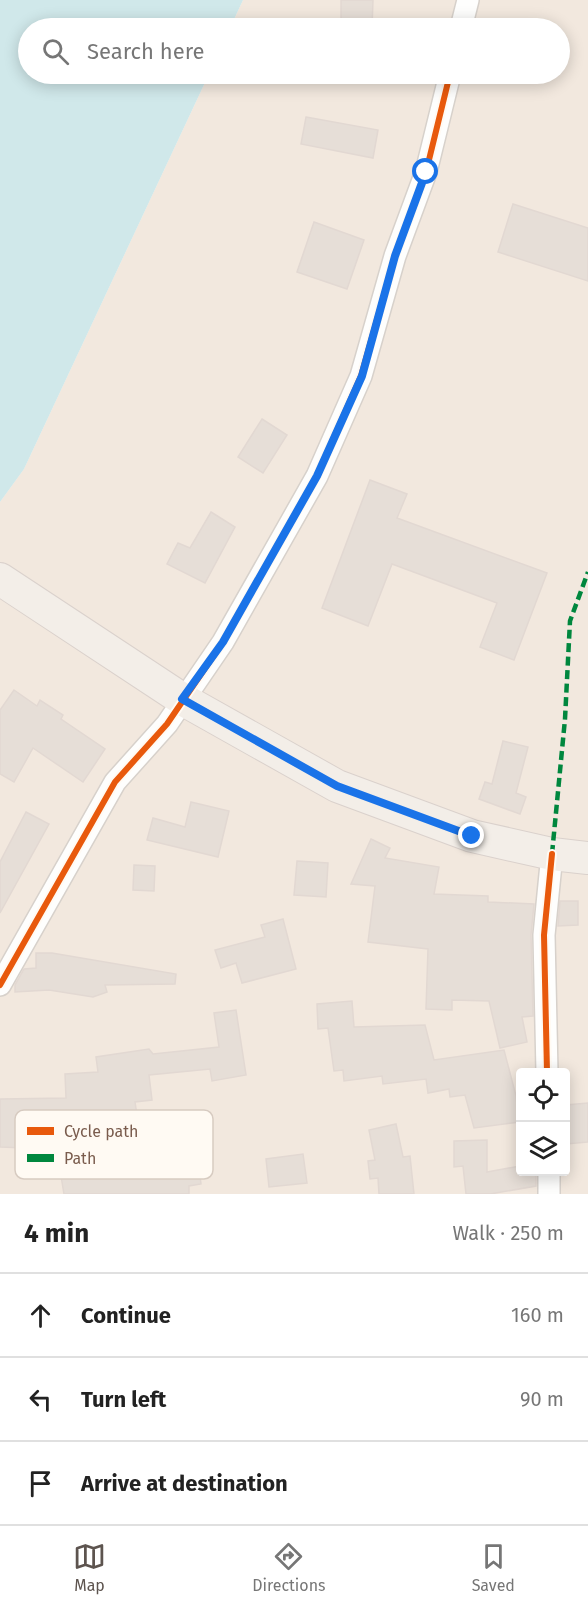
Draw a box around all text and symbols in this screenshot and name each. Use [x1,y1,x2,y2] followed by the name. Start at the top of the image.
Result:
[18,18,570,84] search box
[39,35,72,68] icon: search
[87,38,205,65] text: Search here
[412,158,438,184] route start
[458,822,484,848] route end
[516,1068,570,1176] map controls
[516,1068,570,1122] button: locate
[15,1110,213,1179] legend
[64,1122,138,1141] text: Cycle path
[516,1122,570,1176] button: layers
[64,1149,96,1168] text: Path
[24,1218,89,1249] text: 4 min
[452,1221,564,1245] text: Walk · 250 m
[24,1299,57,1332] icon: ahead
[81,1302,171,1329] text: Continue
[511,1303,564,1327] text: 160 m
[24,1383,57,1416] icon: left
[81,1386,166,1413] text: Turn left
[520,1387,564,1411] text: 90 m
[24,1467,57,1500] icon: arrive
[81,1470,288,1497] text: Arrive at destination
[73,1540,106,1595] tab: Map
[252,1540,326,1595] tab: Directions
[472,1540,515,1595] tab: Saved

